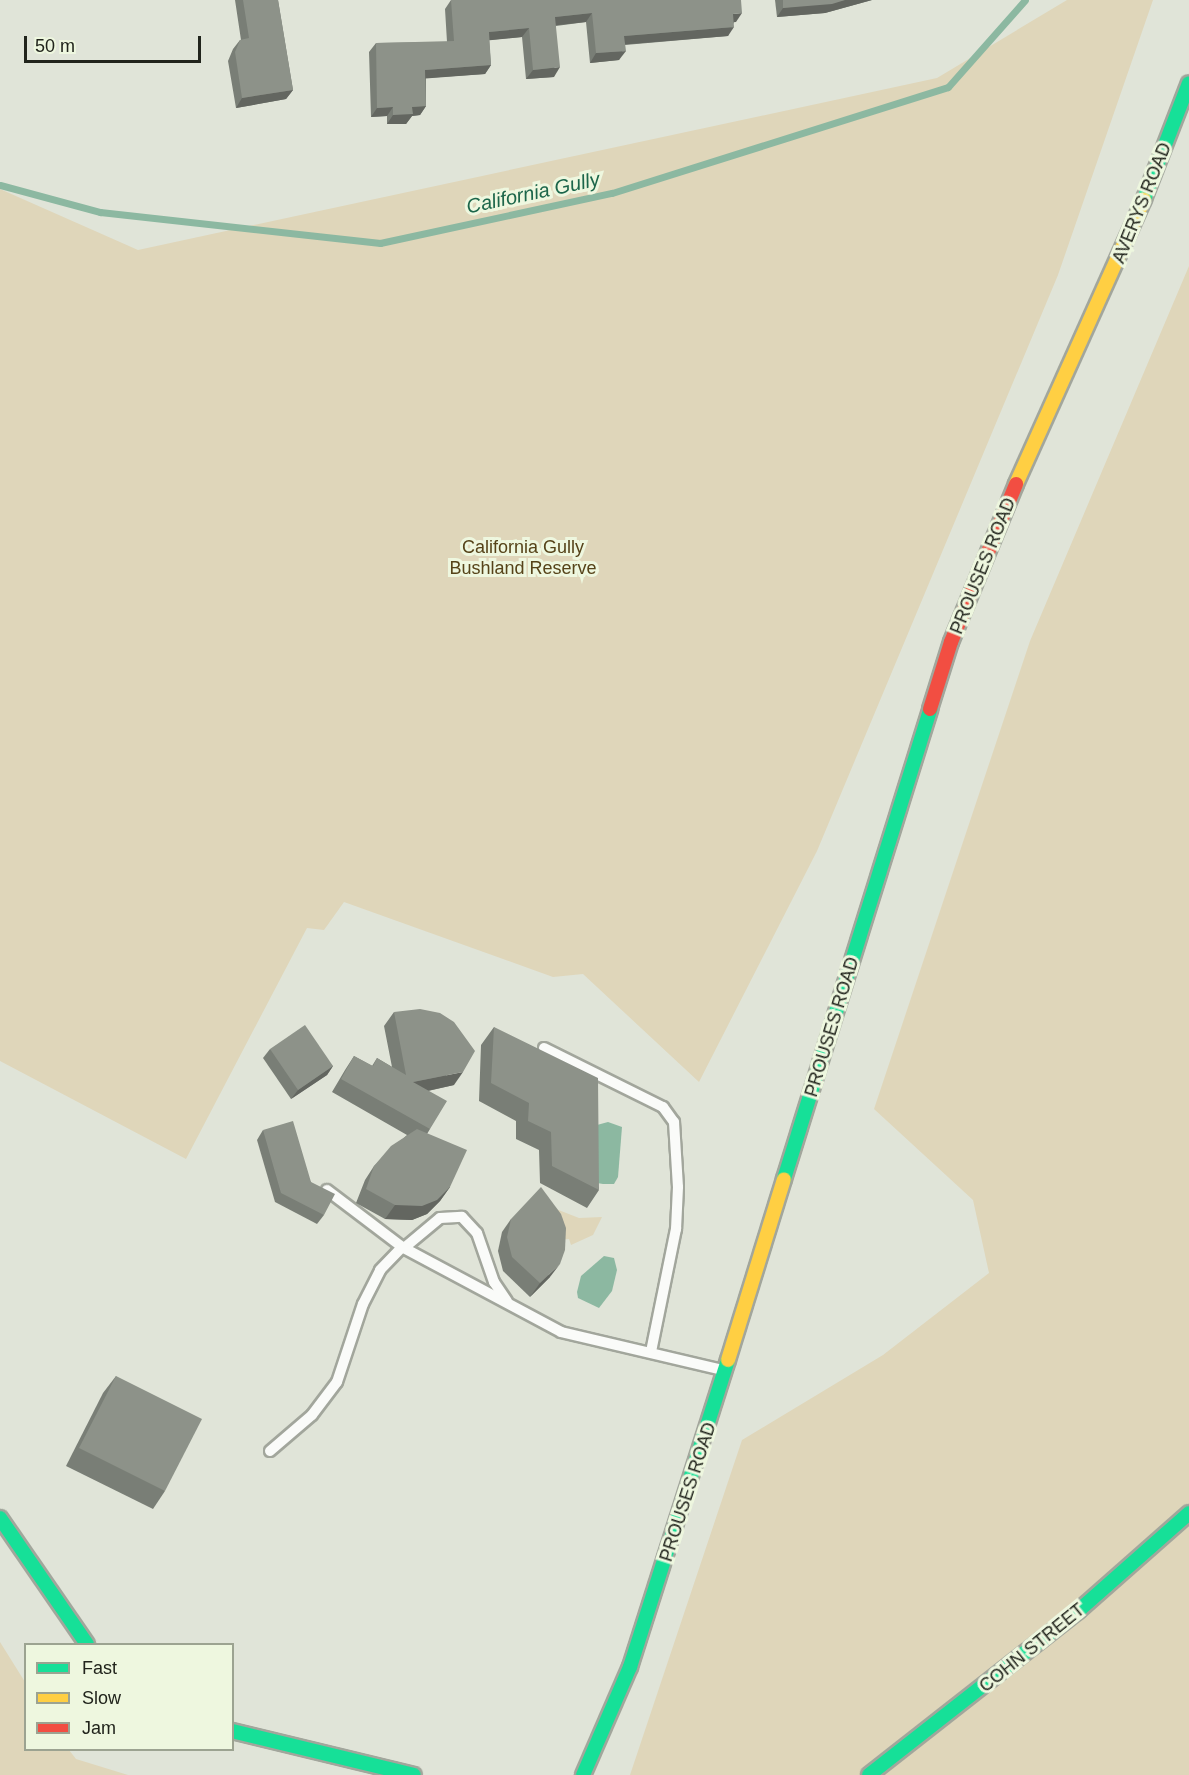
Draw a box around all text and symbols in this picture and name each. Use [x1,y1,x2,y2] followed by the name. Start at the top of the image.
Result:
[27,24,204,62] scale bar
[35,36,75,56] text: 50 m
[1108,139,1176,267] street label: AVERYS ROAD
[464,167,602,219] water label: California Gully
[946,495,1020,637] street label: PROUSES ROAD
[449,537,597,580] park label: California Gully Bushland Reserve
[800,954,864,1100] street label: PROUSES ROAD
[655,1420,721,1564] street label: PROUSES ROAD
[975,1599,1089,1697] street label: COHN STREET
[24,1643,234,1751] legend
[82,1658,117,1678] text: Fast
[82,1688,121,1708] text: Slow
[82,1718,116,1738] text: Jam

